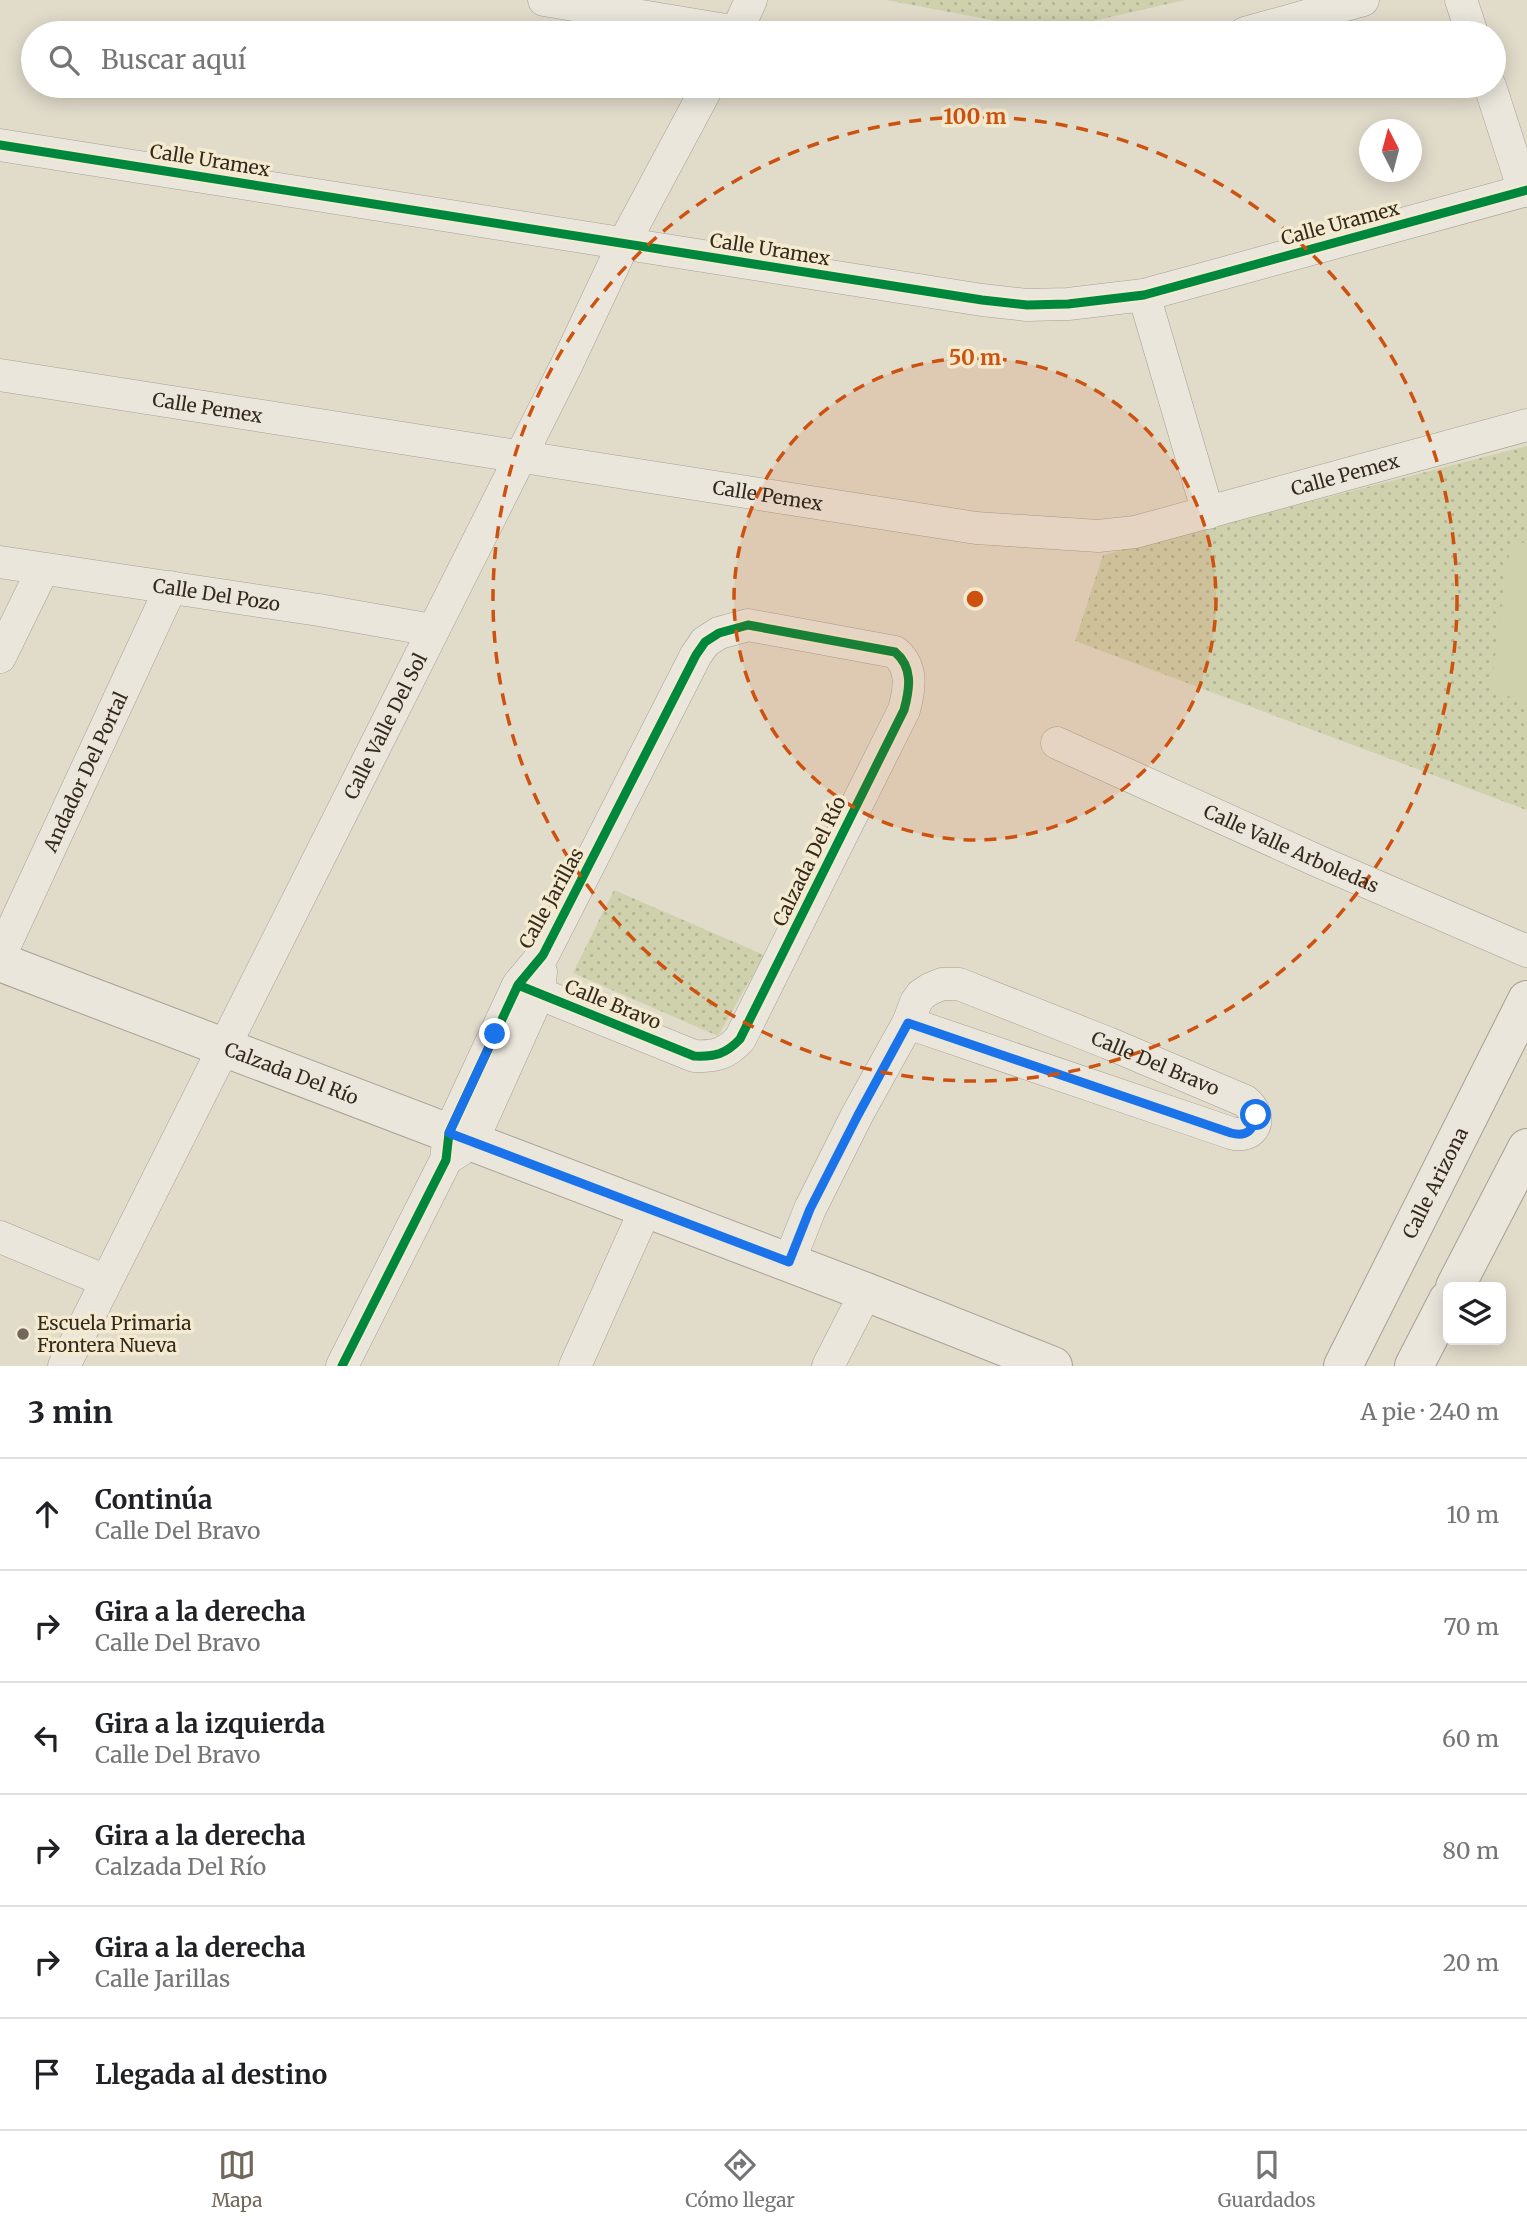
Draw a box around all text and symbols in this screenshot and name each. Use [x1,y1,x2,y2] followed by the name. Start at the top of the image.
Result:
[21,21,1506,98] search box
[45,41,83,79] icon: search
[101,43,246,76] text: Buscar aquí
[944,103,1006,130] text: 100 m
[1359,119,1422,182] north arrow
[148,139,272,181] street label: Calle Uramex
[1278,196,1402,250] street label: Calle Uramex
[708,228,832,270] street label: Calle Uramex
[949,344,1001,371] text: 50 m
[151,387,265,428] street label: Calle Pemex
[1288,448,1402,501] street label: Calle Pemex
[711,475,825,516] street label: Calle Pemex
[151,573,282,616] street label: Calle Del Pozo
[963,587,987,611] centre of rings
[338,649,432,803] street label: Calle Valle Del Sol
[37,688,133,857] street label: Andador Del Portal
[767,792,851,930] street label: Calzada Del Río
[1200,799,1383,898] street label: Calle Valle Arboledas
[513,843,589,953] street label: Calle Jarillas
[561,974,665,1034] street label: Calle Bravo
[479,1018,510,1049] route end
[1088,1026,1223,1101] street label: Calle Del Bravo
[221,1037,362,1110] street label: Calzada Del Río
[1240,1099,1271,1130] route start
[1397,1123,1473,1242] street label: Calle Arizona
[1443,1282,1506,1345] map controls
[1443,1282,1506,1345] button: layers
[37,1311,191,1357] place label: Escuela Primaria Frontera Nueva
[15,1326,31,1342] marker: Escuela Primaria Frontera Nueva
[28,1393,113,1431] text: 3 min
[1360,1397,1499,1426] text: A pie · 240 m
[95,1483,213,1516] text: Continúa
[28,1495,66,1533] icon: ahead
[1446,1500,1499,1529] text: 10 m
[95,1516,260,1545] text: Calle Del Bravo
[95,1595,306,1628] text: Gira a la derecha
[28,1607,66,1645] icon: right
[1443,1612,1499,1641] text: 70 m
[95,1628,260,1657] text: Calle Del Bravo
[95,1707,325,1740] text: Gira a la izquierda
[28,1719,66,1757] icon: left
[1442,1724,1499,1753] text: 60 m
[95,1740,260,1769] text: Calle Del Bravo
[95,1819,306,1852] text: Gira a la derecha
[28,1831,66,1869] icon: right
[1442,1836,1499,1865] text: 80 m
[95,1852,266,1881] text: Calzada Del Río
[95,1931,306,1964] text: Gira a la derecha
[28,1943,66,1981] icon: right
[1443,1948,1499,1977] text: 20 m
[95,1964,230,1993] text: Calle Jarillas
[28,2055,66,2093] icon: arrive
[95,2058,327,2091] text: Llegada al destino
[211,2146,262,2212] tab: Mapa
[685,2146,795,2212] tab: Cómo llegar
[1218,2146,1315,2212] tab: Guardados

